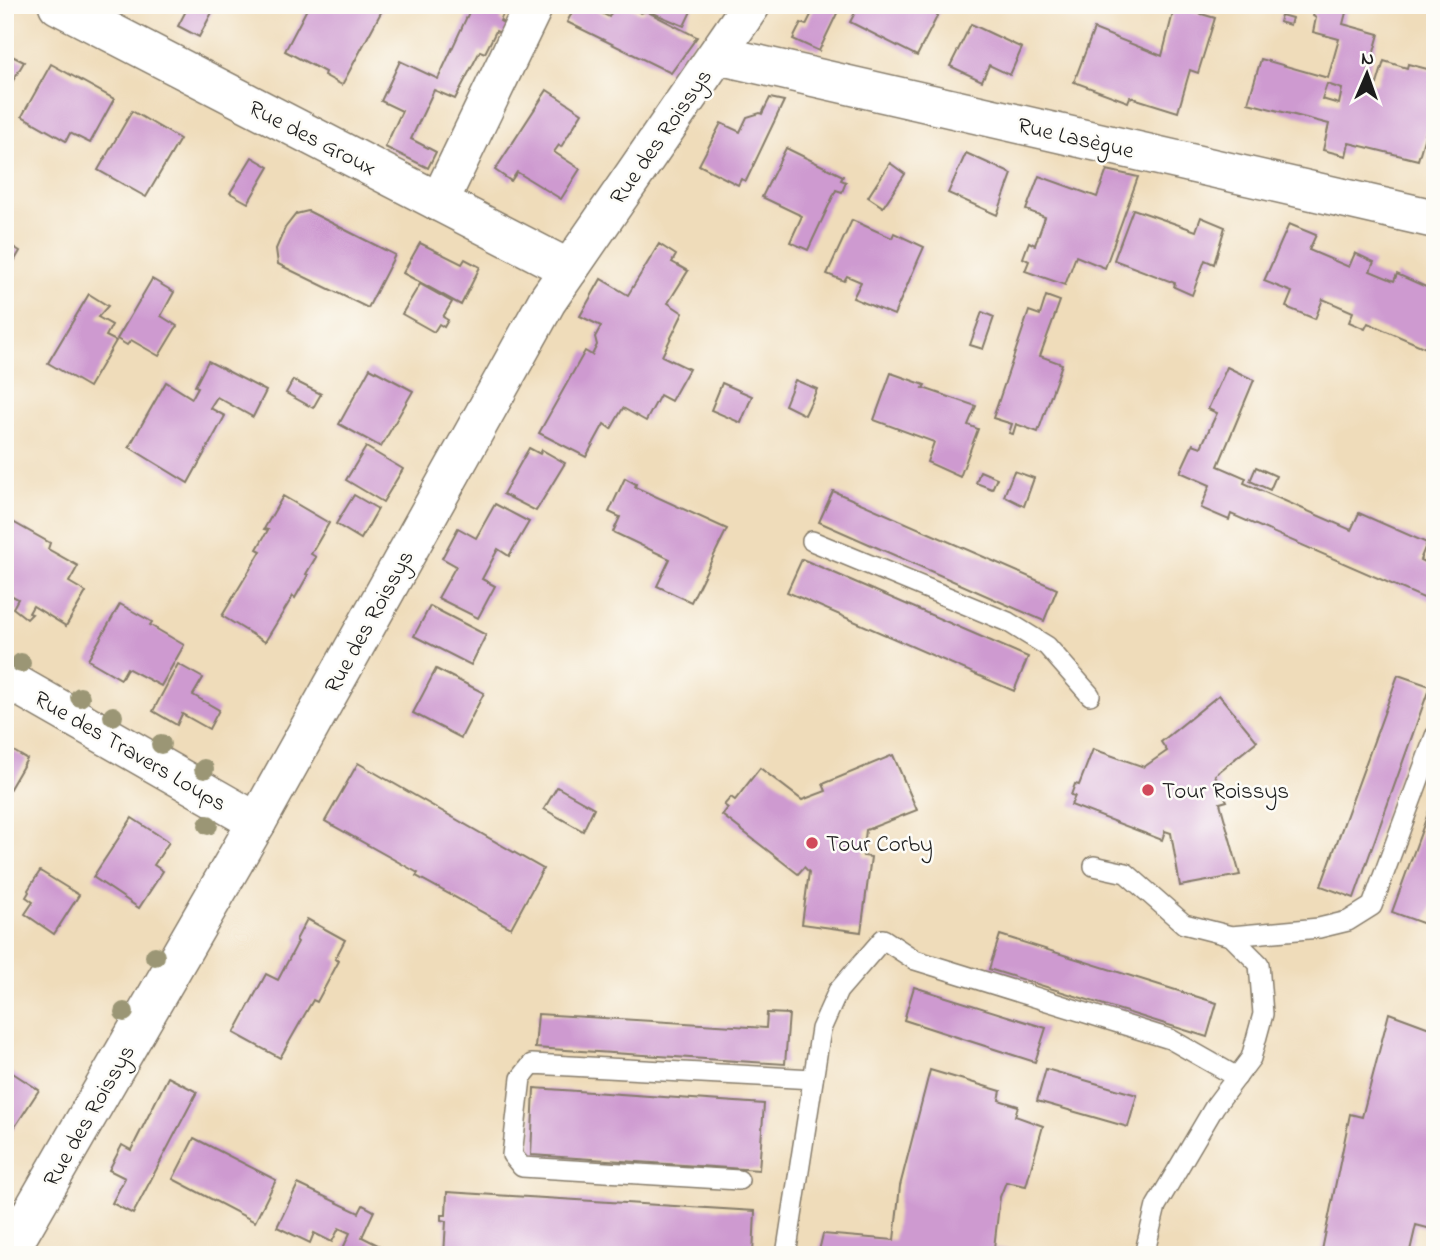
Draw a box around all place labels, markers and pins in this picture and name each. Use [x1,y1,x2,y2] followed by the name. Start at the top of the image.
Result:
[1162,776,1289,811] place label: Tour Roissys
[1140,782,1156,798] marker: Tour Roissys
[826,829,933,864] place label: Tour Corby
[804,835,820,851] marker: Tour Corby

